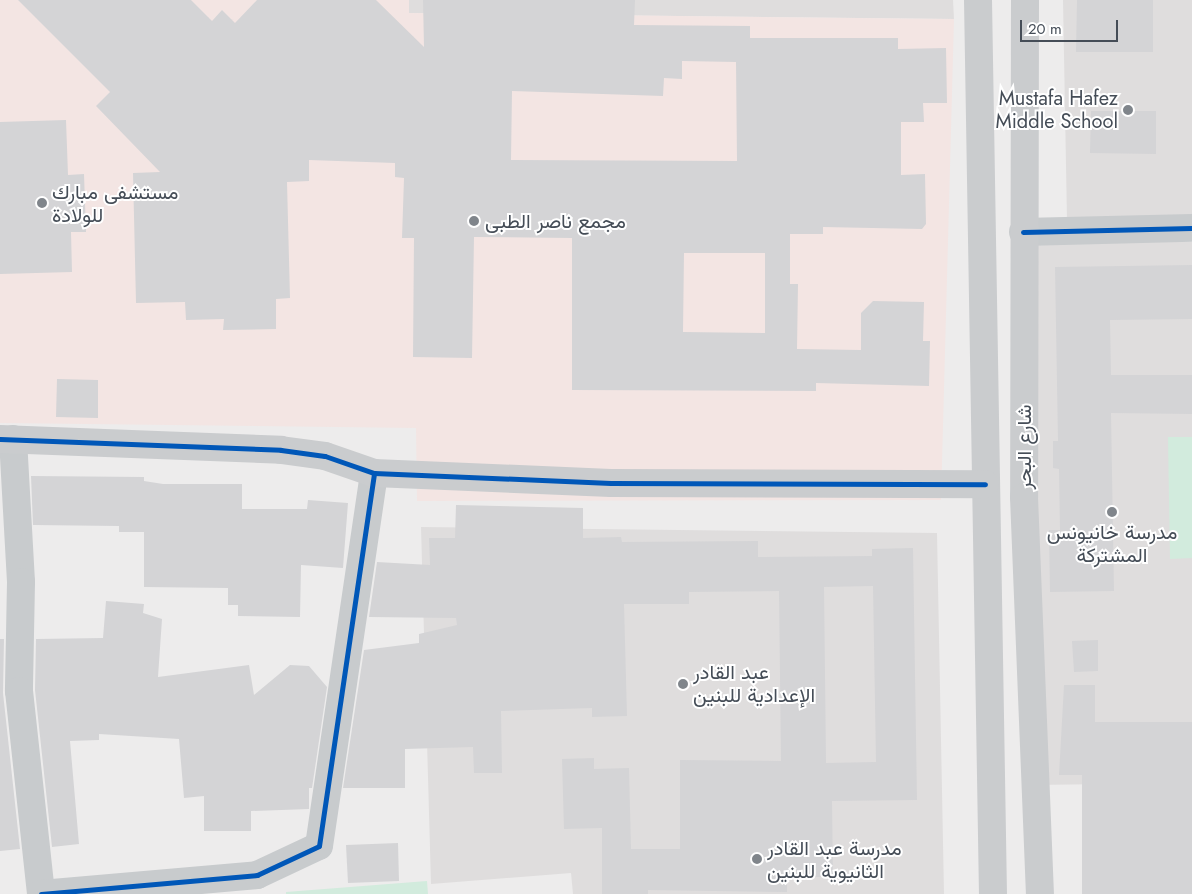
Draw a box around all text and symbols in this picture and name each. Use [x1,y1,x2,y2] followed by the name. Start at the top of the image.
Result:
[1022,10,1120,42] scale bar
[1028,18,1062,40] text: 20 m
[995,86,1118,133] place label: Mustafa Hafez Middle School
[1122,104,1134,116] marker: Mustafa Hafez Middle School
[52,180,178,227] place label: مستشفى مبارك للولادة
[36,197,48,209] marker: مستشفى مبارك للولادة
[485,209,626,233] place label: مجمع ناصر الطبى
[467,214,481,228] marker: مجمع ناصر الطبى
[1012,405,1036,489] street label: شارع البحر
[1106,506,1118,518] marker: مدرسة خانيونس المشتركة
[1047,520,1177,567] place label: مدرسة خانيونس المشتركة
[693,660,815,707] place label: عبد القادر الإعدادية للبنين
[677,678,689,690] marker: عبد القادر الإعدادية للبنين
[767,836,902,883] place label: مدرسة عبد القادر الثانيوية للبنين
[751,853,763,865] marker: مدرسة عبد القادر الثانيوية للبنين

